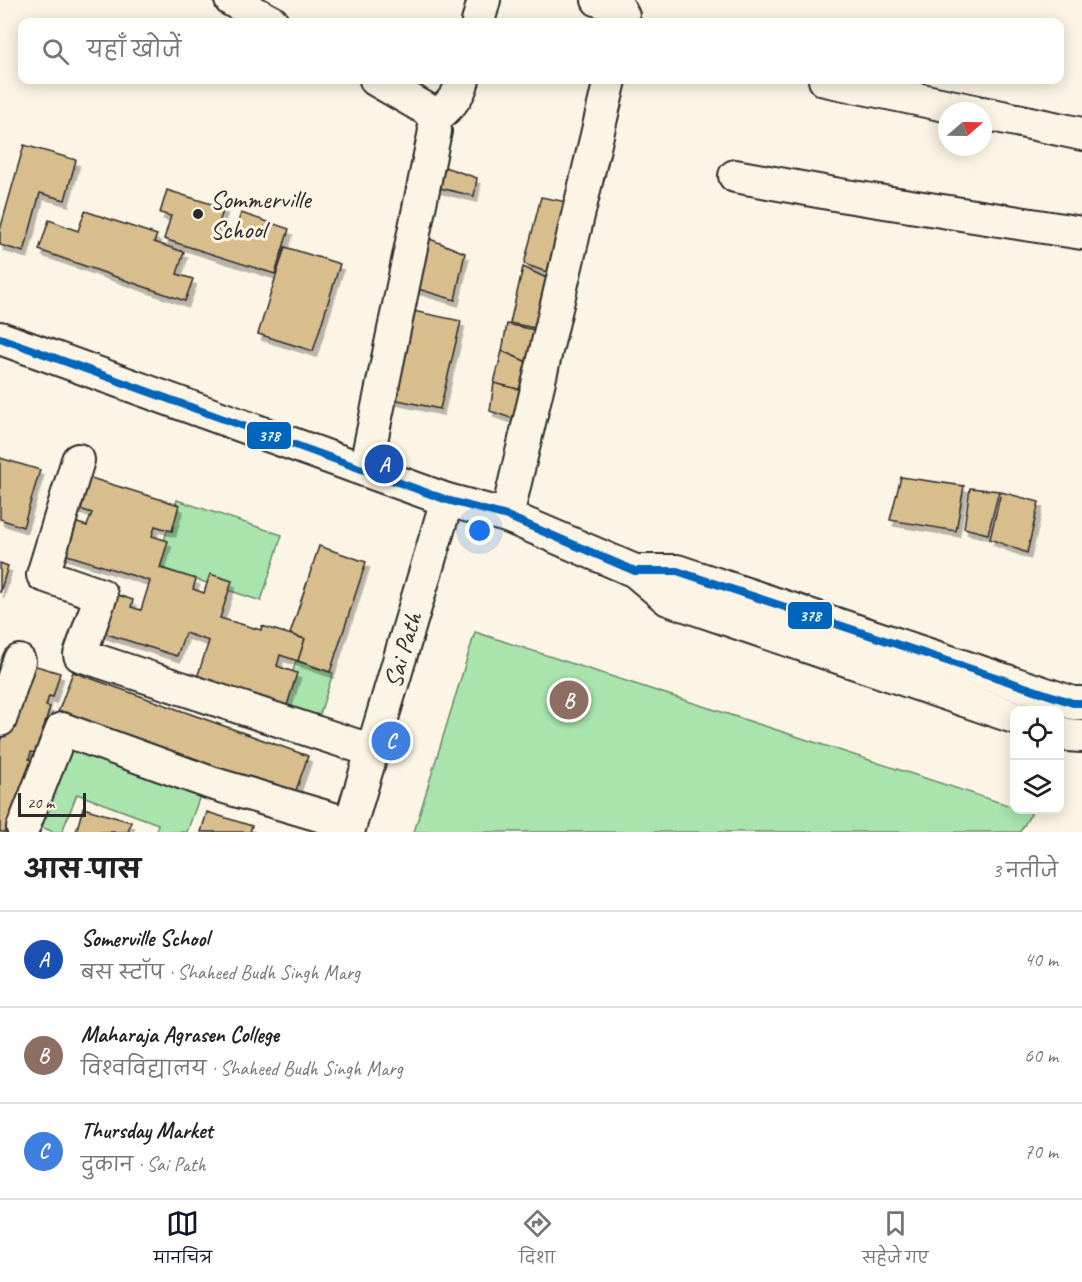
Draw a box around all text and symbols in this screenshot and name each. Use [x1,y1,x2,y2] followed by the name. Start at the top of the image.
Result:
[18,18,1064,84] search box
[39,35,72,68] icon: search
[87,36,181,64] text: यहाँ खोजें
[938,102,992,156] north arrow
[210,183,313,246] place label: Sommerville School
[191,207,205,221] marker: Sommerville School
[246,421,292,450] line badge: 378
[258,426,282,446] text: 378
[364,442,404,486] pin: A
[465,516,494,545] your location
[787,601,833,630] line badge: 378
[799,606,823,626] text: 378
[376,607,430,692] street label: Sai Path
[550,678,588,722] pin: B
[1010,706,1064,814] map controls
[1010,706,1064,760] button: locate
[372,718,410,764] pin: C
[1010,760,1064,814] button: layers
[18,790,86,818] scale bar
[27,793,54,813] text: 20 m
[24,853,141,886] text: आस-पास
[992,858,1058,883] text: 3 नतीजे
[81,925,209,953] text: Somerville School
[38,947,49,972] text: A
[1024,947,1058,972] text: 40 m
[81,960,360,985] text: बस स्टॉप · Shaheed Budh Singh Marg
[81,1021,279,1049] text: Maharaja Agrasen College
[38,1043,49,1068] text: B
[1024,1043,1058,1068] text: 60 m
[81,1056,403,1081] text: विश्वविद्यालय · Shaheed Budh Singh Marg
[81,1117,213,1145] text: Thursday Market
[39,1139,48,1164] text: C
[1024,1139,1058,1164] text: 70 m
[81,1152,206,1177] text: दुकान · Sai Path
[153,1207,212,1275] tab: मानचित्र
[519,1207,555,1275] tab: दिशा
[862,1207,929,1275] tab: सहेजे गए

